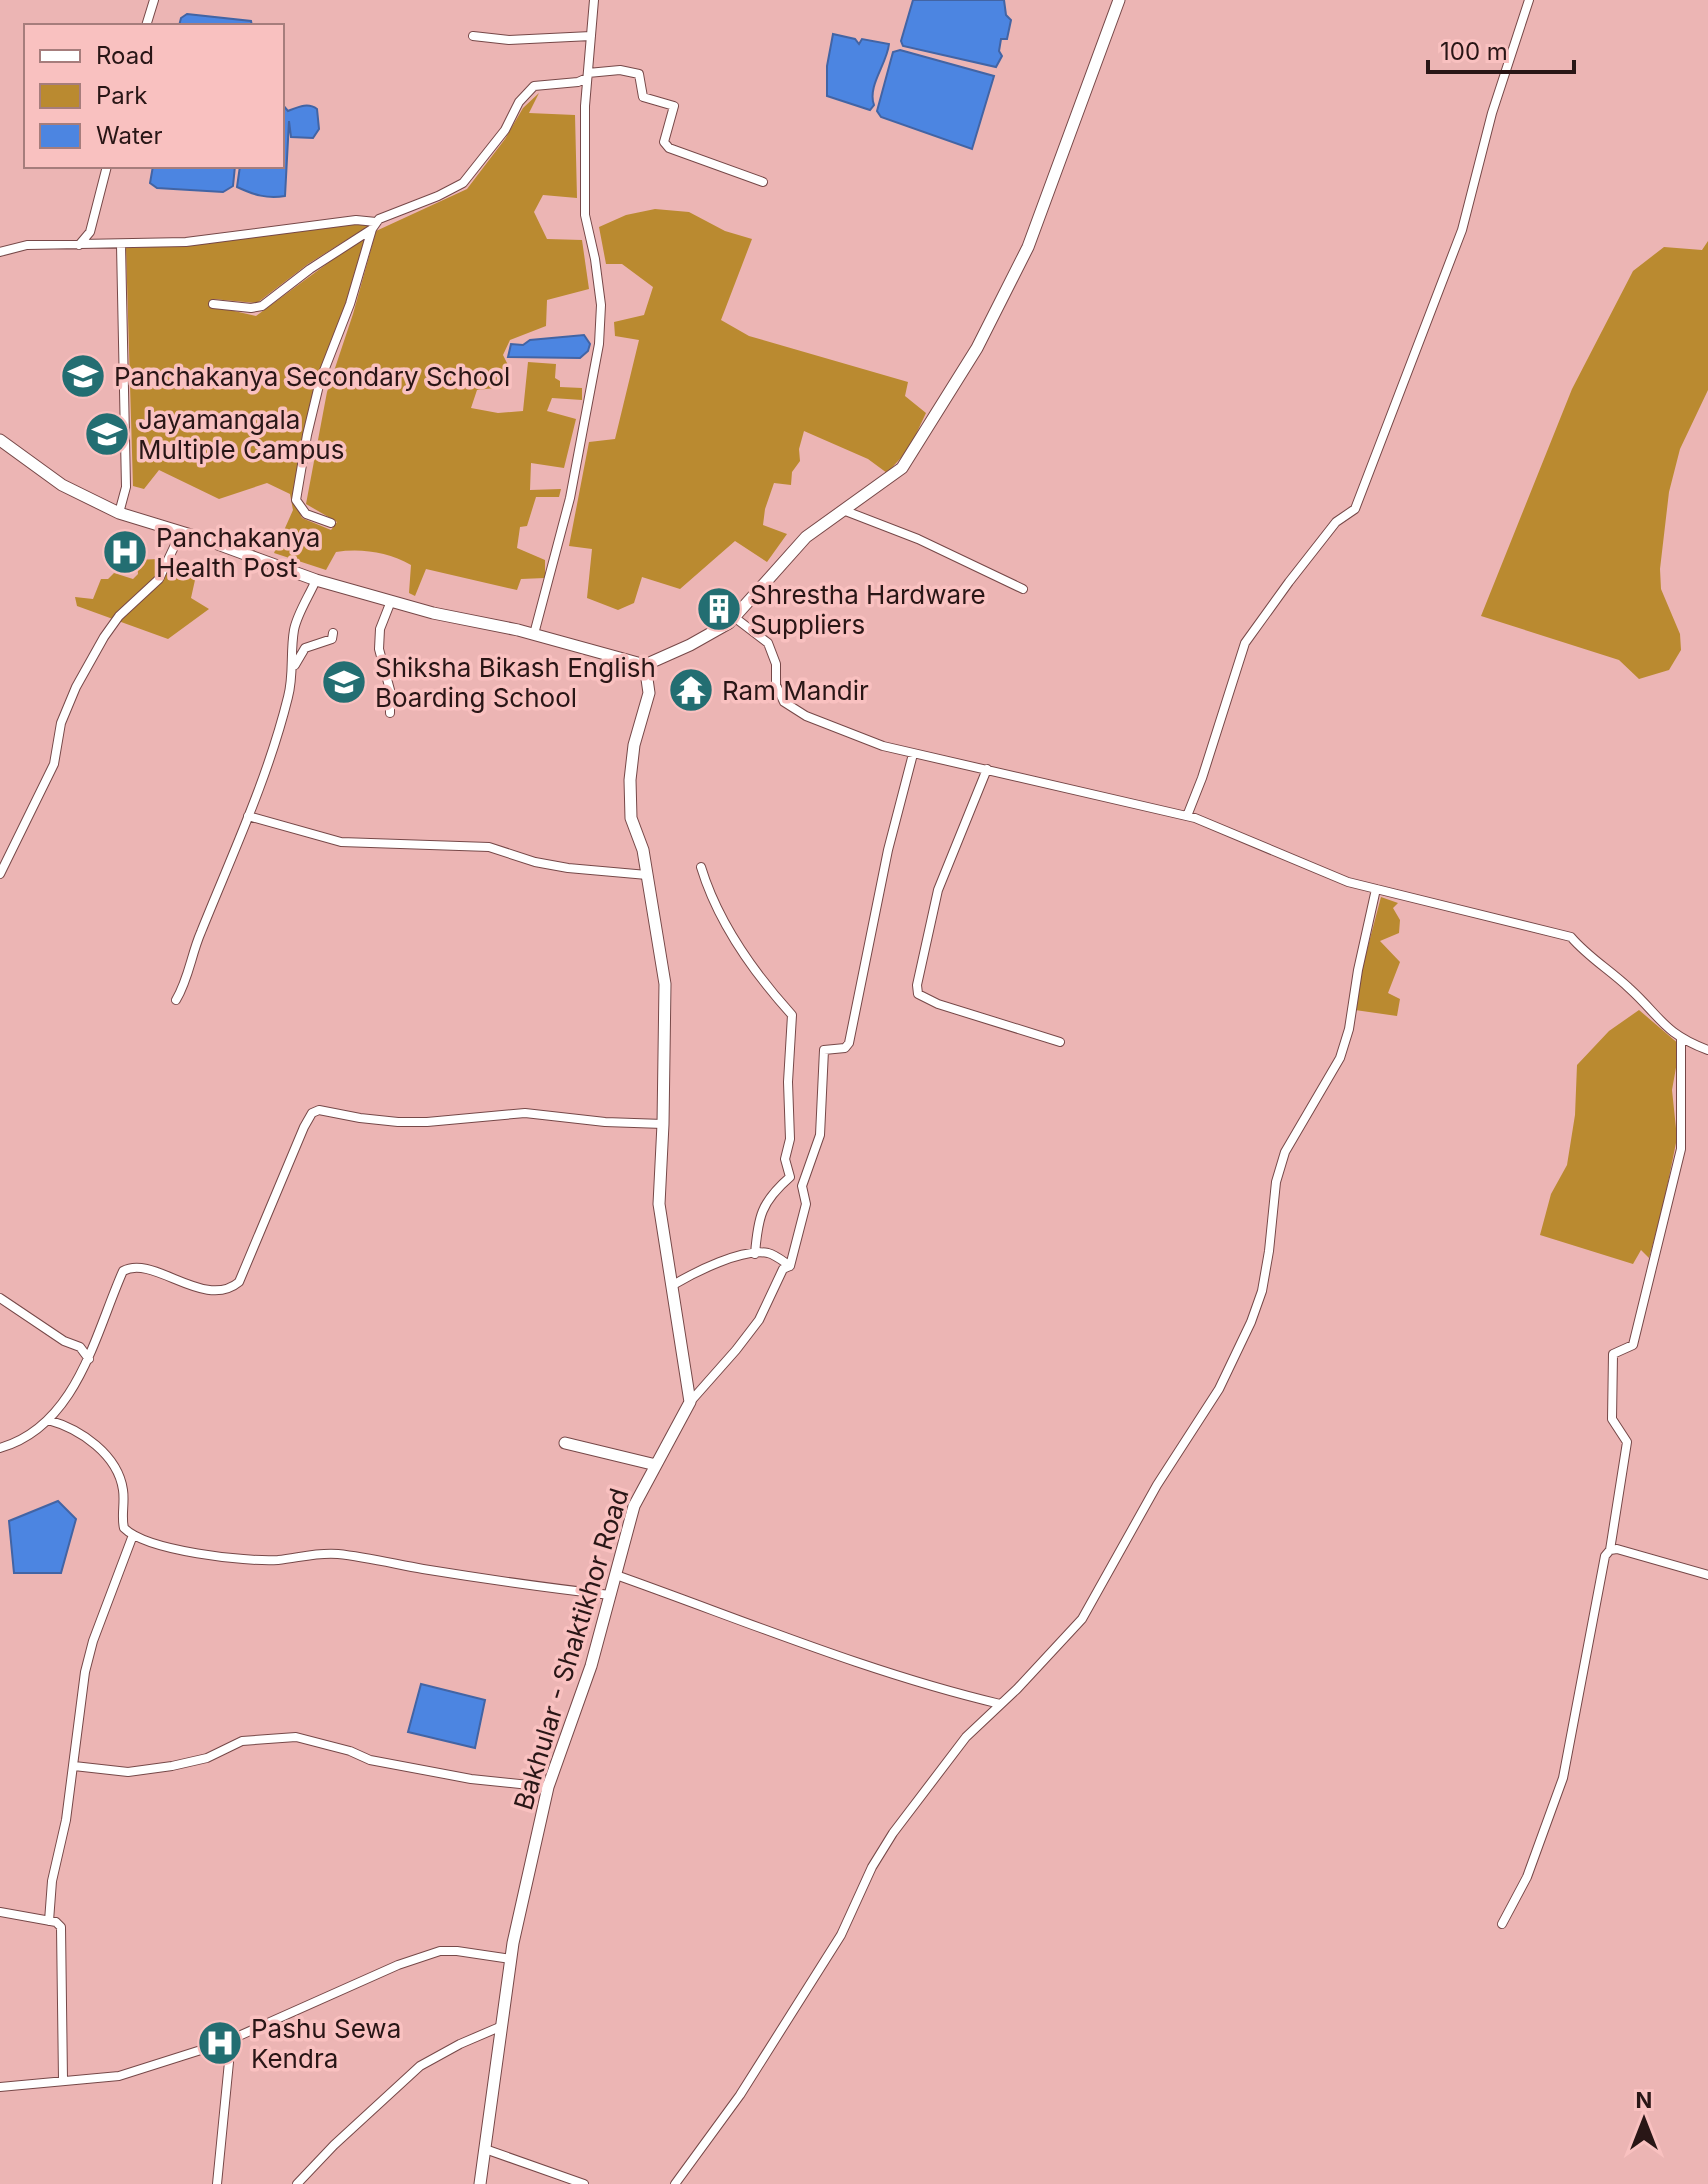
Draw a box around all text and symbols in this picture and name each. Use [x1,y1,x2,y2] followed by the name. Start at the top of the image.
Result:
[24,24,284,168] legend
[1428,24,1574,74] scale bar
[1440,37,1508,66] text: 100 m
[96,41,154,70] text: Road
[96,81,147,110] text: Park
[96,121,163,150] text: Water
[59,352,107,400] school or university icon: Panchakanya Secondary School
[114,361,510,392] place label: Panchakanya Secondary School
[138,404,344,465] place label: Jayamangala Multiple Campus
[83,410,131,458] school or university icon: Jayamangala Multiple Campus
[156,522,320,583] place label: Panchakanya Health Post
[101,528,149,576] hospital icon: Panchakanya Health Post
[750,579,986,640] place label: Shrestha Hardware Suppliers
[695,585,743,633] building icon: Shrestha Hardware Suppliers
[375,652,656,713] place label: Shiksha Bikash English Boarding School
[320,658,368,706] school or university icon: Shiksha Bikash English Boarding School
[667,666,715,714] temple icon: Ram Mandir
[722,675,869,706] place label: Ram Mandir
[507,1484,635,1814] street label: Bakhular - Shaktikhor Road
[251,2013,401,2074] place label: Pashu Sewa Kendra
[196,2019,244,2067] hospital icon: Pashu Sewa Kendra
[1604,2080,1684,2160] north arrow
[1636,2087,1652,2113] text: N

